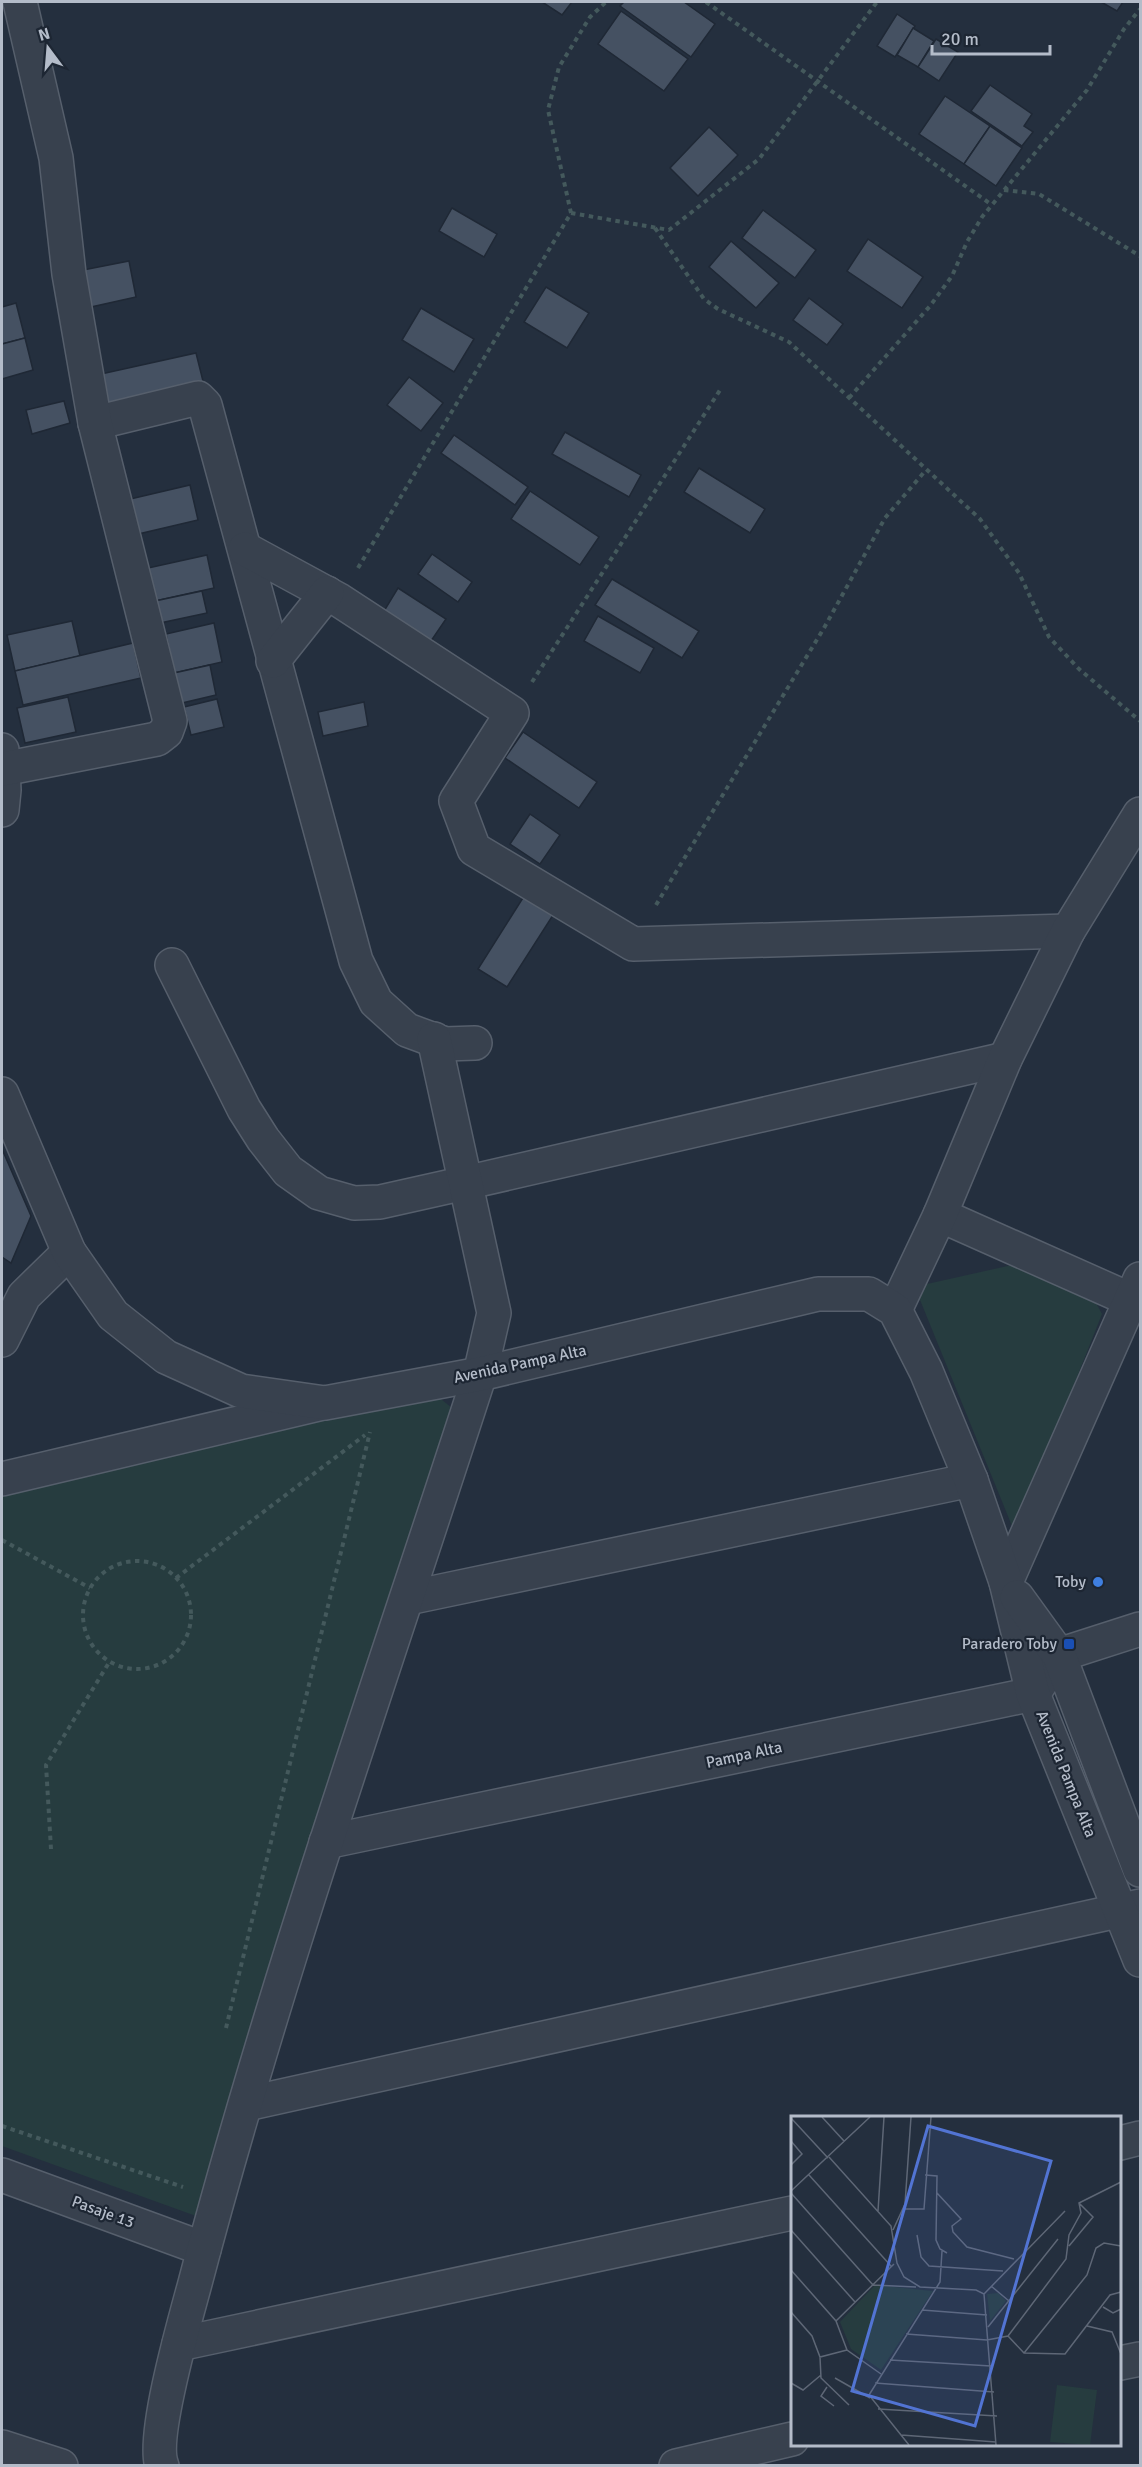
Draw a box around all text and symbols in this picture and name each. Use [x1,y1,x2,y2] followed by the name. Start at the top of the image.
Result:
[18,18,78,78] north arrow
[932,18,1050,56] scale bar
[36,23,52,46] text: N
[941,28,979,50] text: 20 m
[452,1340,588,1388] street label: Avenida Pampa Alta
[1055,1572,1087,1592] place label: Toby
[1091,1575,1105,1589] marker: Toby
[962,1634,1058,1654] place label: Paradero Toby
[1062,1637,1076,1651] marker: Paradero Toby
[1031,1708,1101,1840] street label: Avenida Pampa Alta
[704,1737,784,1773] street label: Pampa Alta
[791,2116,1121,2446] inset map
[69,2191,137,2233] street label: Pasaje 13

